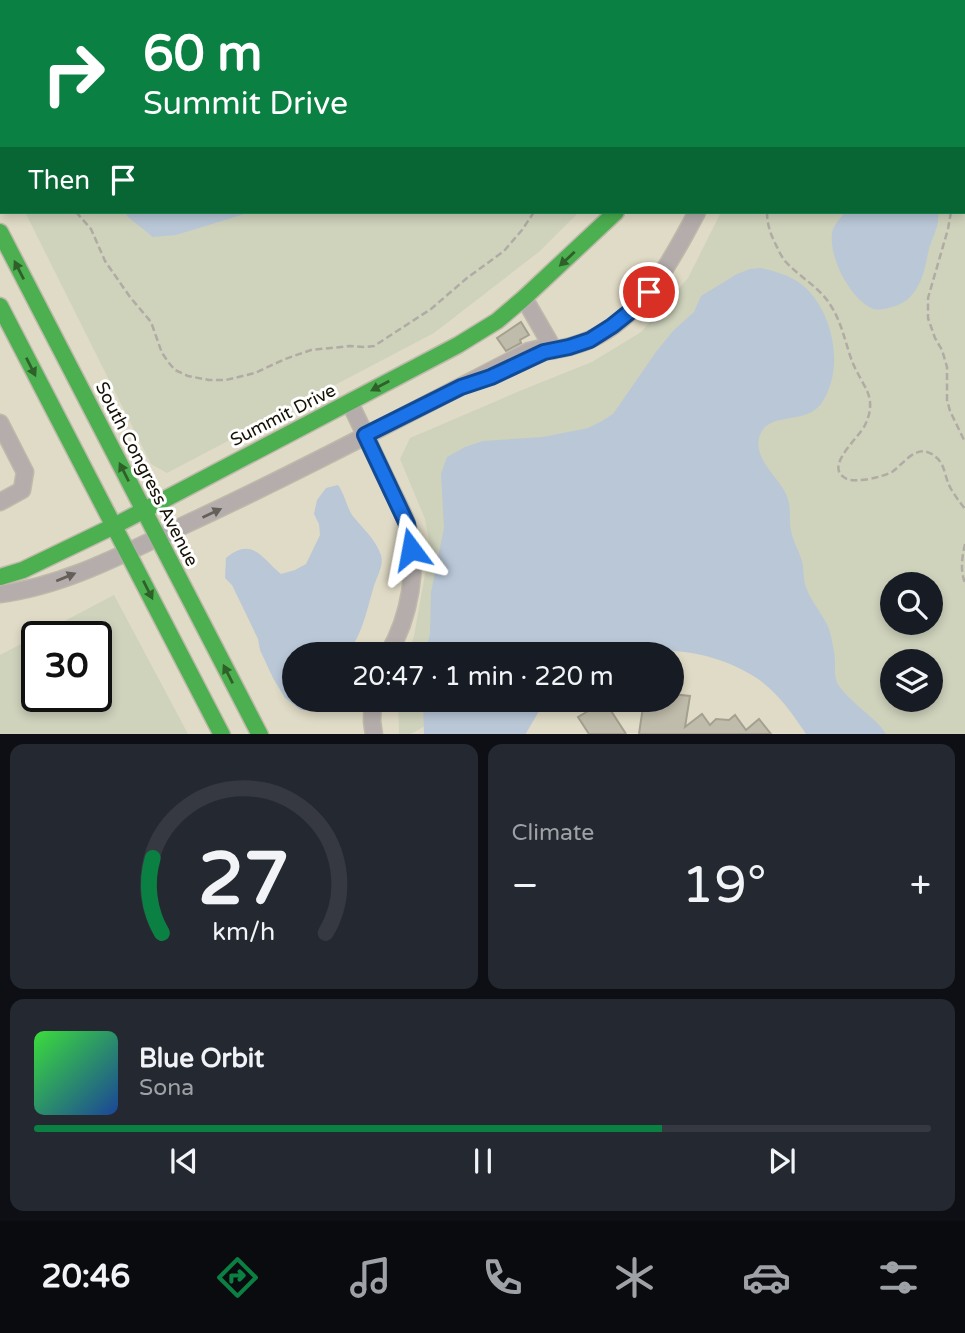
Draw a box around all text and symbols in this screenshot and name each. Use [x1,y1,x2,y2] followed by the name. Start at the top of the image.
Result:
[143,25,262,84] text: 60 m
[28,28,119,119] icon: right
[143,85,348,123] text: Summit Drive
[104,161,142,199] icon: arrive
[28,165,90,196] text: Then
[559,250,576,266] one-way arrow
[14,260,25,280] one-way arrow
[619,262,679,322] pin
[630,273,668,311] icon: arrive
[26,357,37,377] one-way arrow
[91,378,203,570] street label: South Congress Avenue
[227,379,339,451] street label: Summit Drive
[370,381,390,392] one-way arrow
[118,462,129,482] one-way arrow
[202,507,222,519] one-way arrow
[374,512,448,586] position arrow
[55,572,76,583] one-way arrow
[880,572,943,712] map controls
[880,572,943,635] button: search
[141,581,153,601] one-way arrow
[21,621,112,712] speed limit sign: 30
[880,649,943,712] button: layers
[352,661,614,692] text: 20:47 · 1 min · 220 m
[223,664,234,684] one-way arrow
[512,819,594,847] text: Climate
[198,836,289,924] text: 27
[682,854,767,917] text: 19°
[512,863,539,909] text: −
[910,863,931,909] text: +
[212,916,275,946] text: km/h
[139,1043,264,1074] text: Blue Orbit
[139,1074,194,1102] text: Sona
[165,1142,203,1180] icon: previous
[464,1142,502,1180] icon: pause
[763,1142,801,1180] icon: next
[213,1253,262,1302] icon: directions
[346,1253,395,1302] icon: music
[478,1253,527,1302] icon: phone
[610,1253,659,1302] icon: climate
[742,1253,791,1302] icon: car
[874,1253,923,1302] icon: filters
[42,1258,130,1296] text: 20:46

